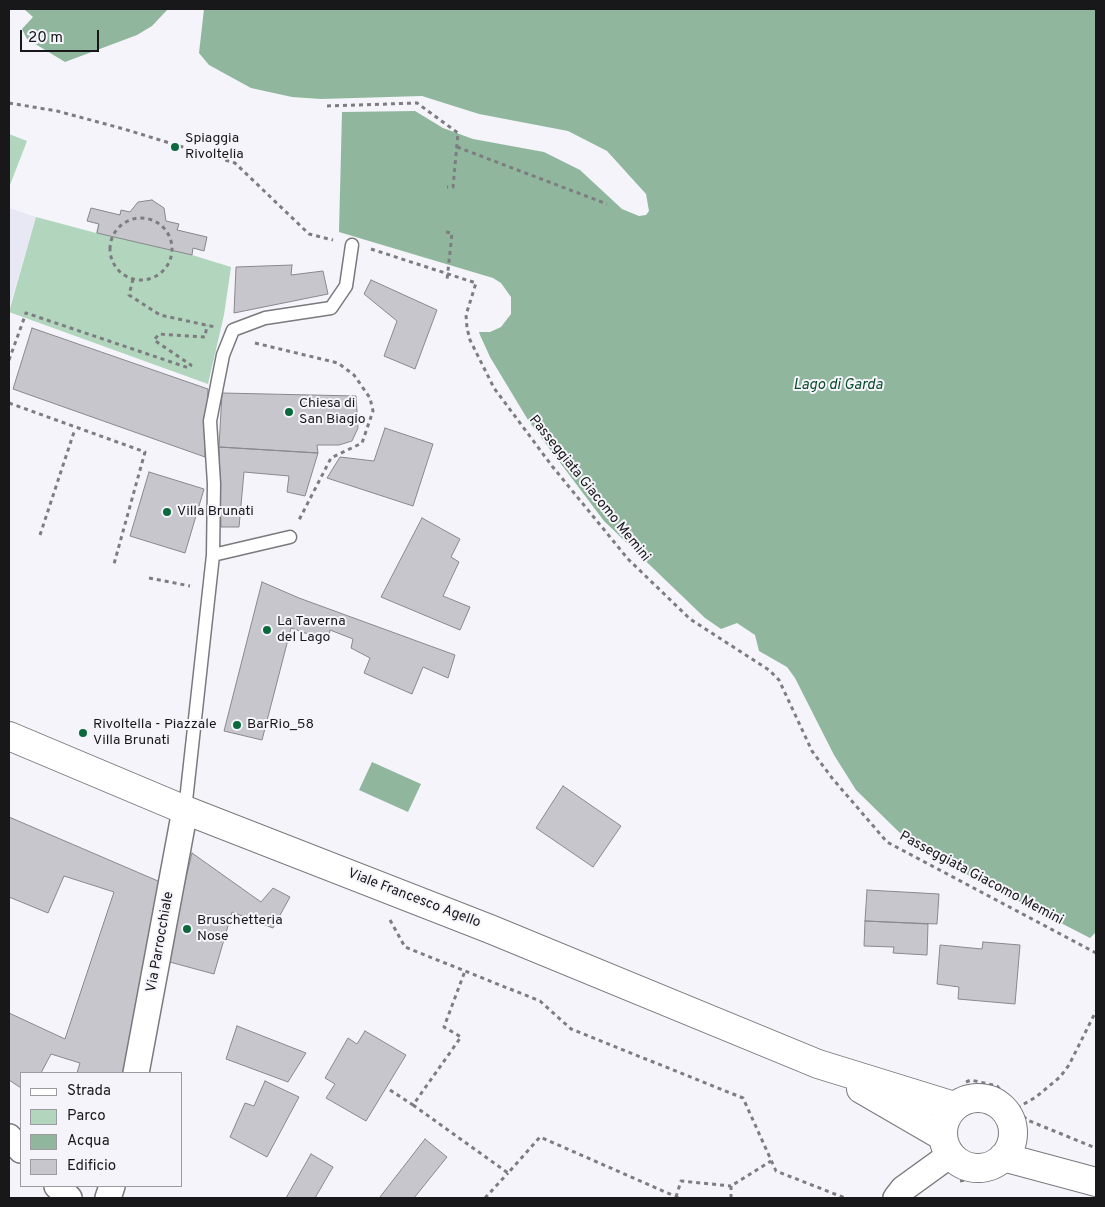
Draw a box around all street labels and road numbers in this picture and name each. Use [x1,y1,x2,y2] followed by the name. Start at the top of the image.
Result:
[525,412,653,566] street label: Passeggiata Giacomo Memini
[896,829,1066,929] street label: Passeggiata Giacomo Memini
[345,866,483,932] street label: Viale Francesco Agello
[144,890,178,994] street label: Via Parrocchiale

